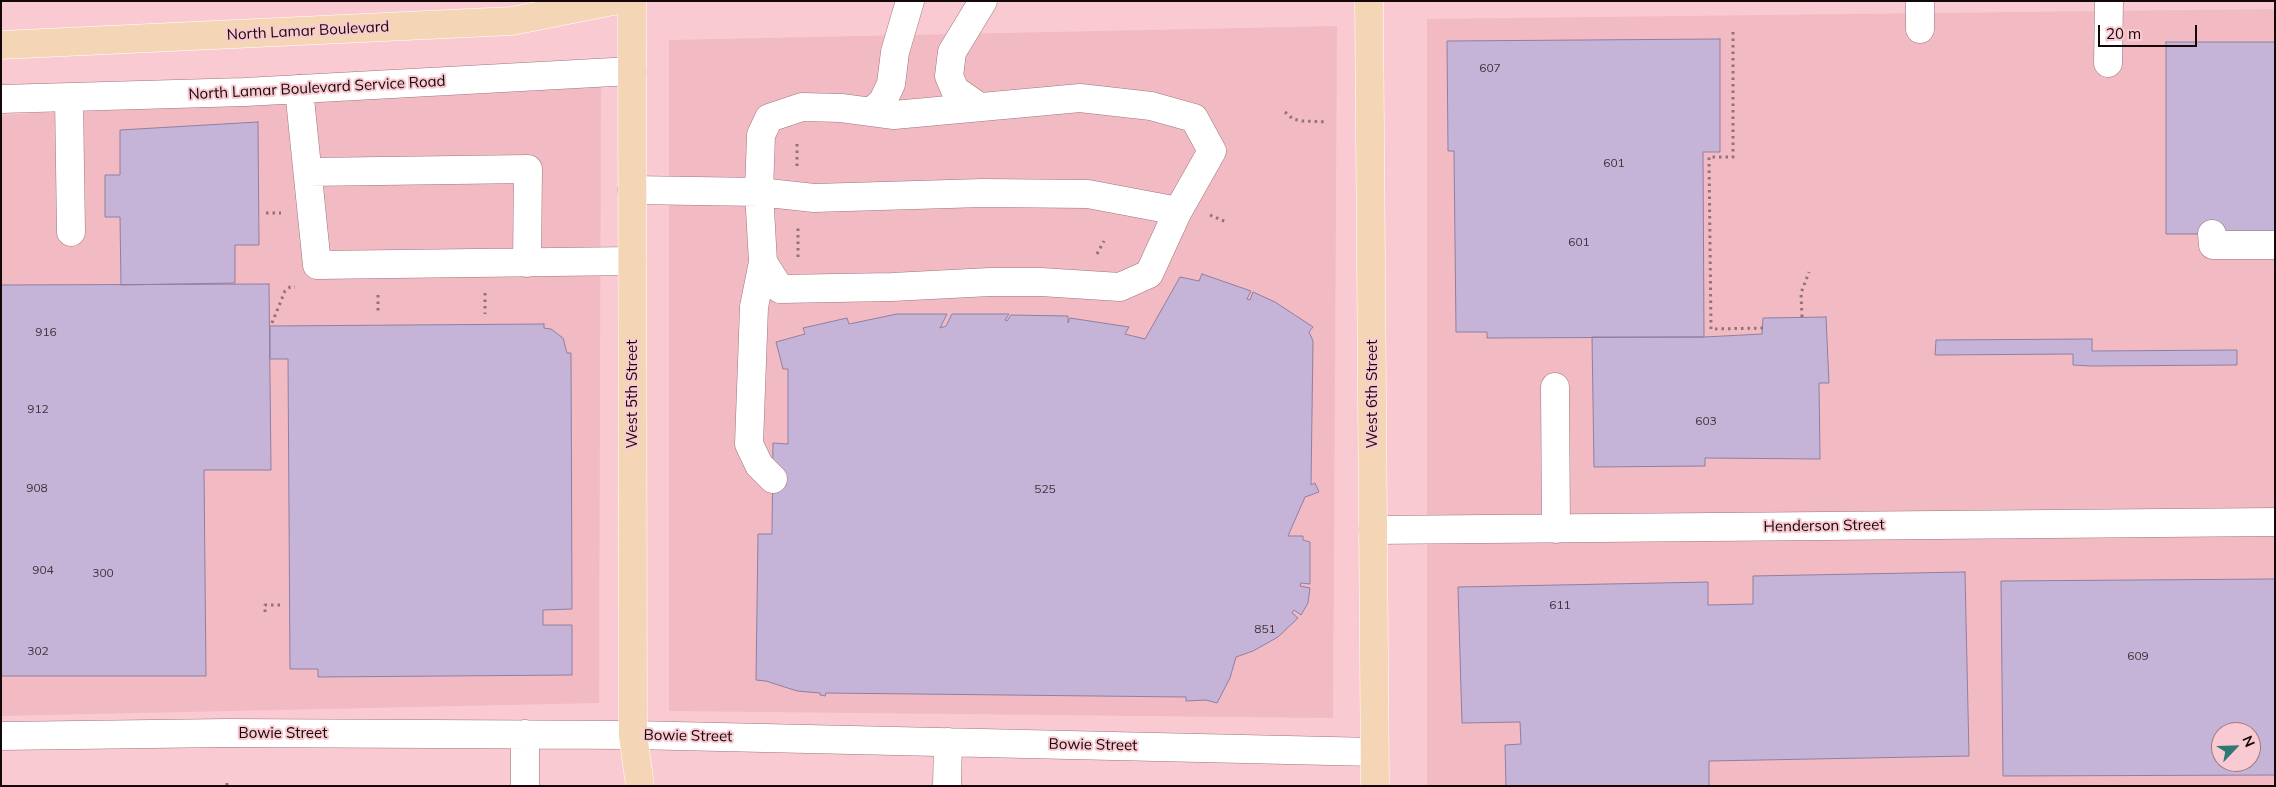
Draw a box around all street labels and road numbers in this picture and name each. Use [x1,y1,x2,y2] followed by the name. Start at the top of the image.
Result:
[226,18,390,44] street label: North Lamar Boulevard
[188,72,446,104] street label: North Lamar Boulevard Service Road
[623,340,641,448] street label: West 5th Street
[1363,340,1381,448] street label: West 6th Street
[1763,516,1885,536] street label: Henderson Street
[239,724,327,742] street label: Bowie Street
[643,726,733,746] street label: Bowie Street
[1048,735,1138,755] street label: Bowie Street

